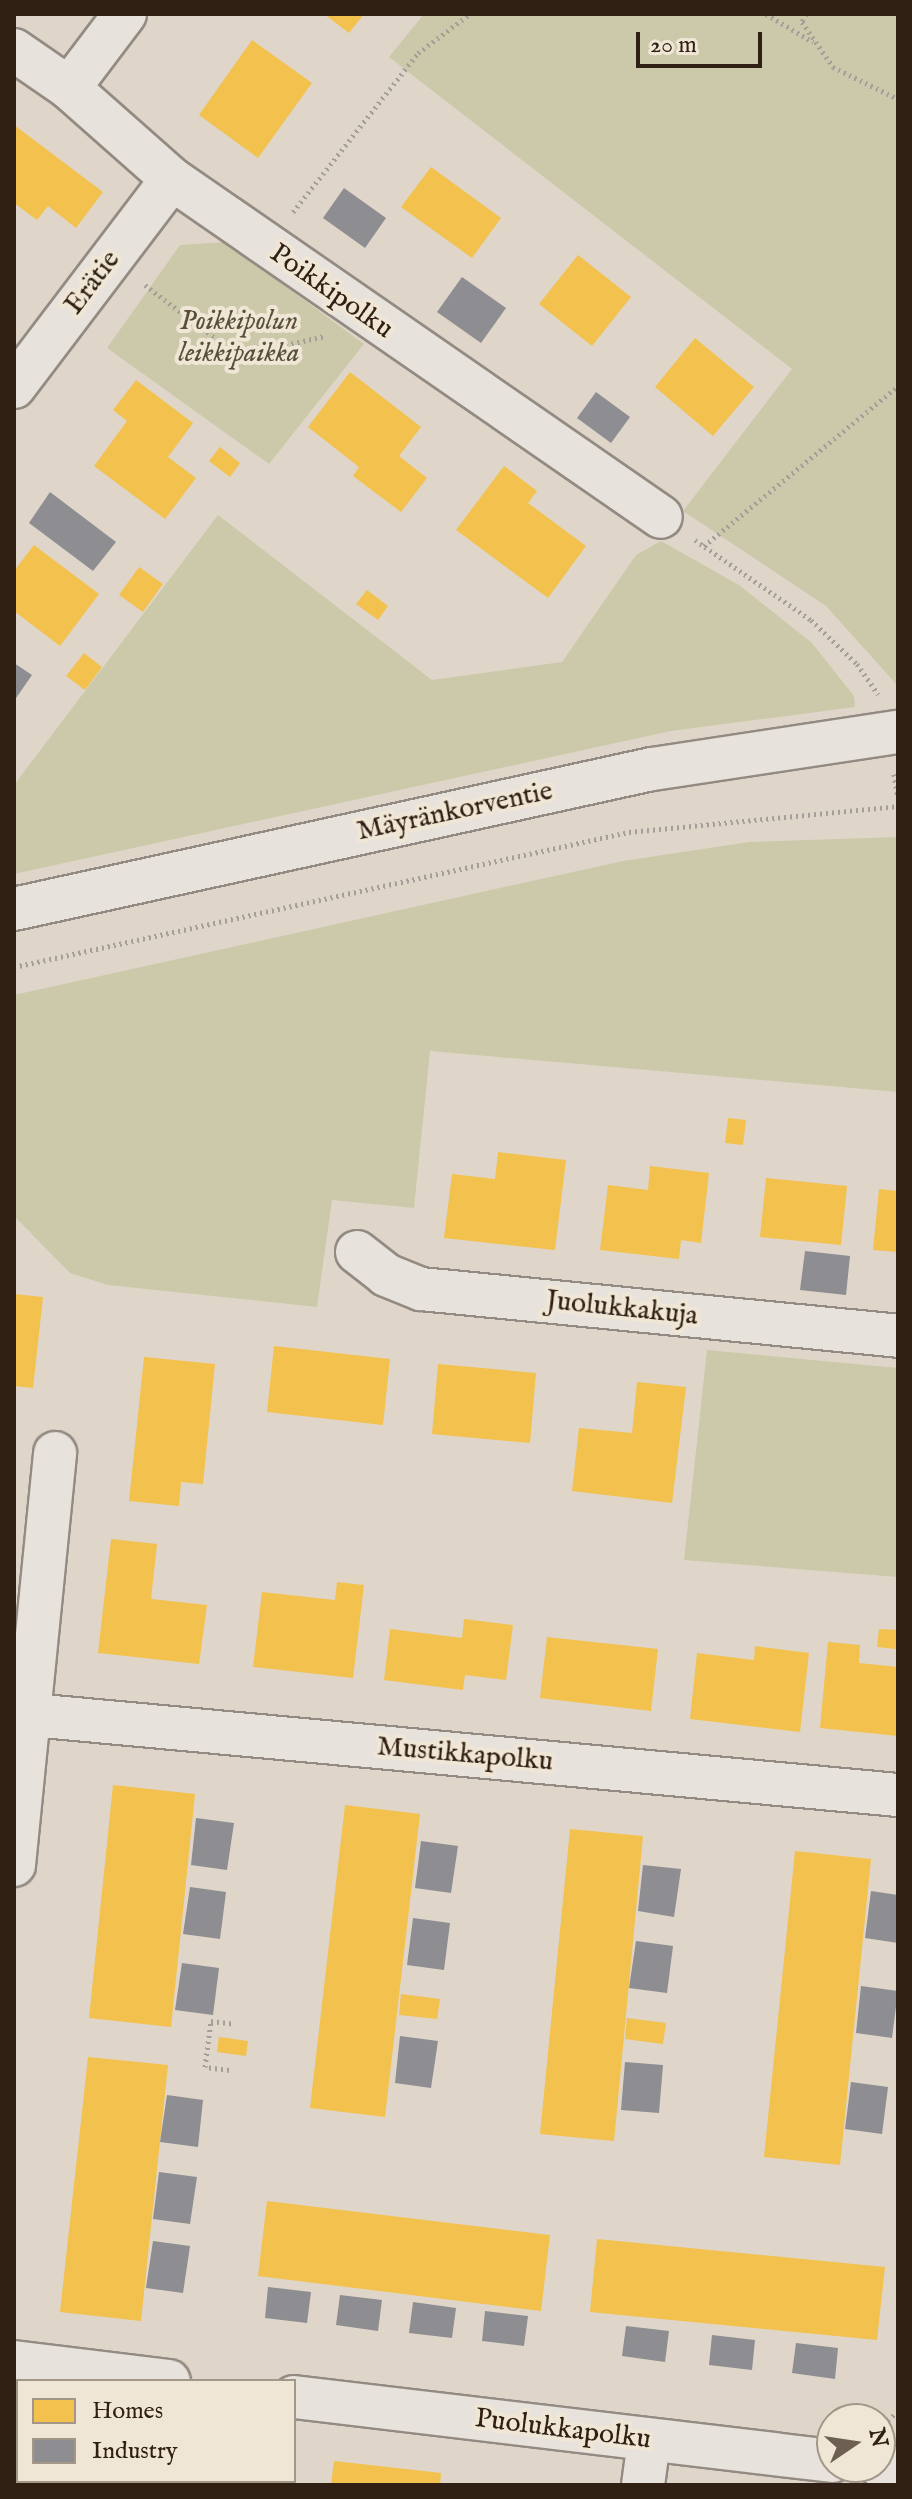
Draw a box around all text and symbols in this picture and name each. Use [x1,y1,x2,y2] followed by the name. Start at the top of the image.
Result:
[640,16,766,66] scale bar
[650,30,697,61] text: 20 m
[263,237,399,347] street label: Poikkipolku
[58,244,128,322] street label: Erätie
[179,305,299,371] park label: Poikkipolun leikkipaikka
[354,775,556,849] street label: Mäyränkorventie
[544,1284,700,1334] street label: Juolukkakuja
[375,1731,555,1779] street label: Mustikkapolku
[16,2379,296,2483] legend
[92,2396,163,2427] text: Homes
[473,2403,653,2457] street label: Puolukkapolku
[816,2403,896,2483] north arrow
[862,2426,893,2450] text: N
[92,2436,178,2467] text: Industry

